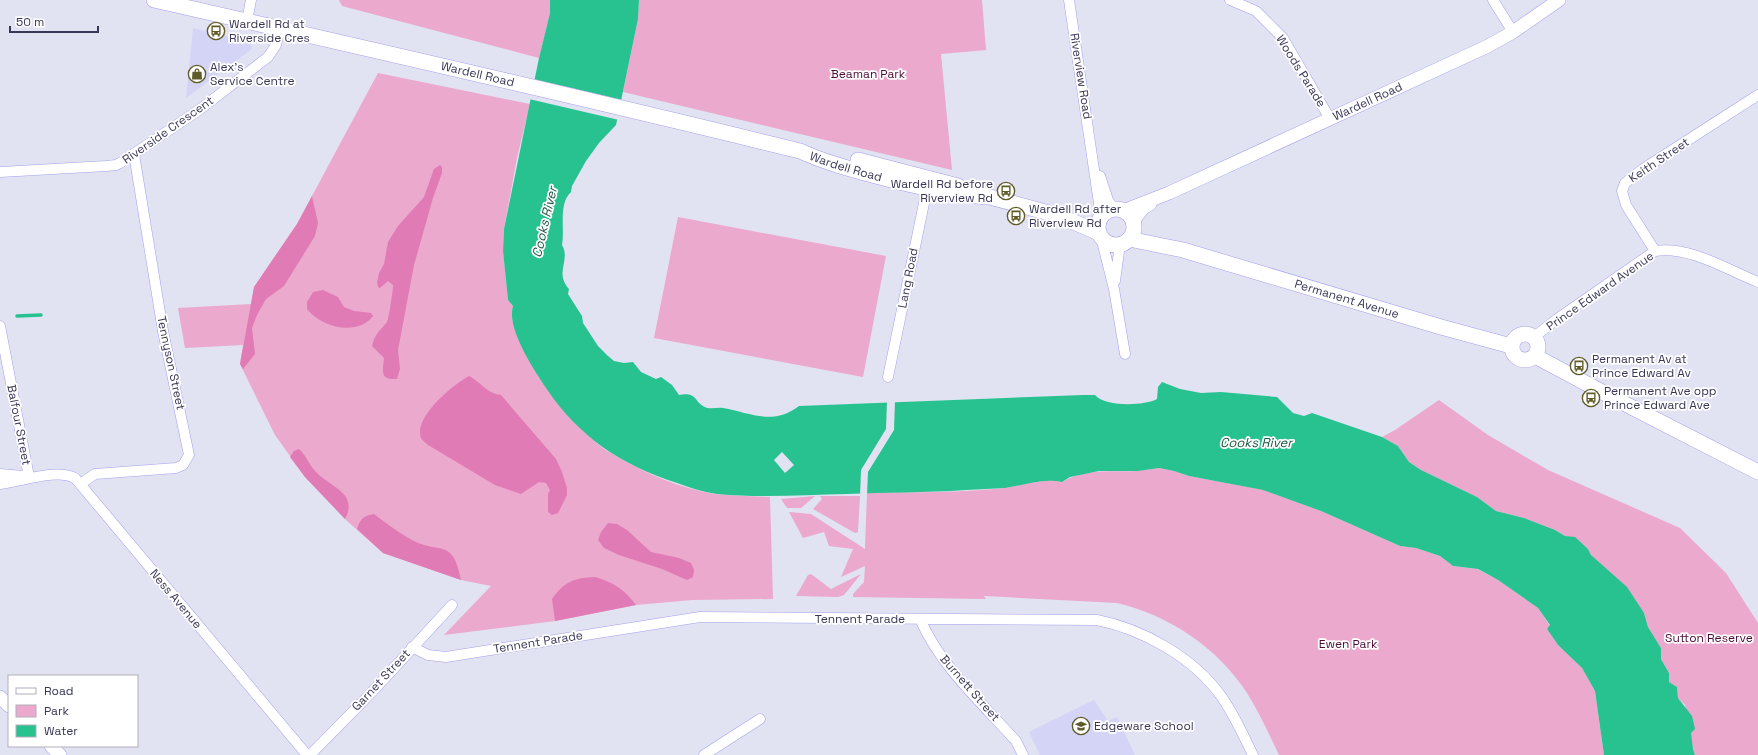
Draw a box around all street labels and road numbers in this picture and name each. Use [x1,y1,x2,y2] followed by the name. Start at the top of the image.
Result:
[1066,32,1096,120] street label: Riverview Road
[1272,32,1330,110] street label: Woods Parade
[439,58,516,90] street label: Wardell Road
[1330,79,1405,124] street label: Wardell Road
[119,93,217,167] street label: Riverside Crescent
[1626,134,1692,186] street label: Keith Street
[807,148,884,185] street label: Wardell Road
[894,247,922,309] street label: Lang Road
[1543,248,1657,334] street label: Prince Edward Avenue
[1292,276,1401,322] street label: Permanent Avenue
[153,315,189,411] street label: Tennyson Street
[3,383,35,467] street label: Balfour Street
[146,566,206,632] street label: Ness Avenue
[815,611,905,627] street label: Tennent Parade
[492,627,584,657] street label: Tennent Parade
[348,646,414,714] street label: Garnet Street
[937,651,1003,725] street label: Burnett Street

